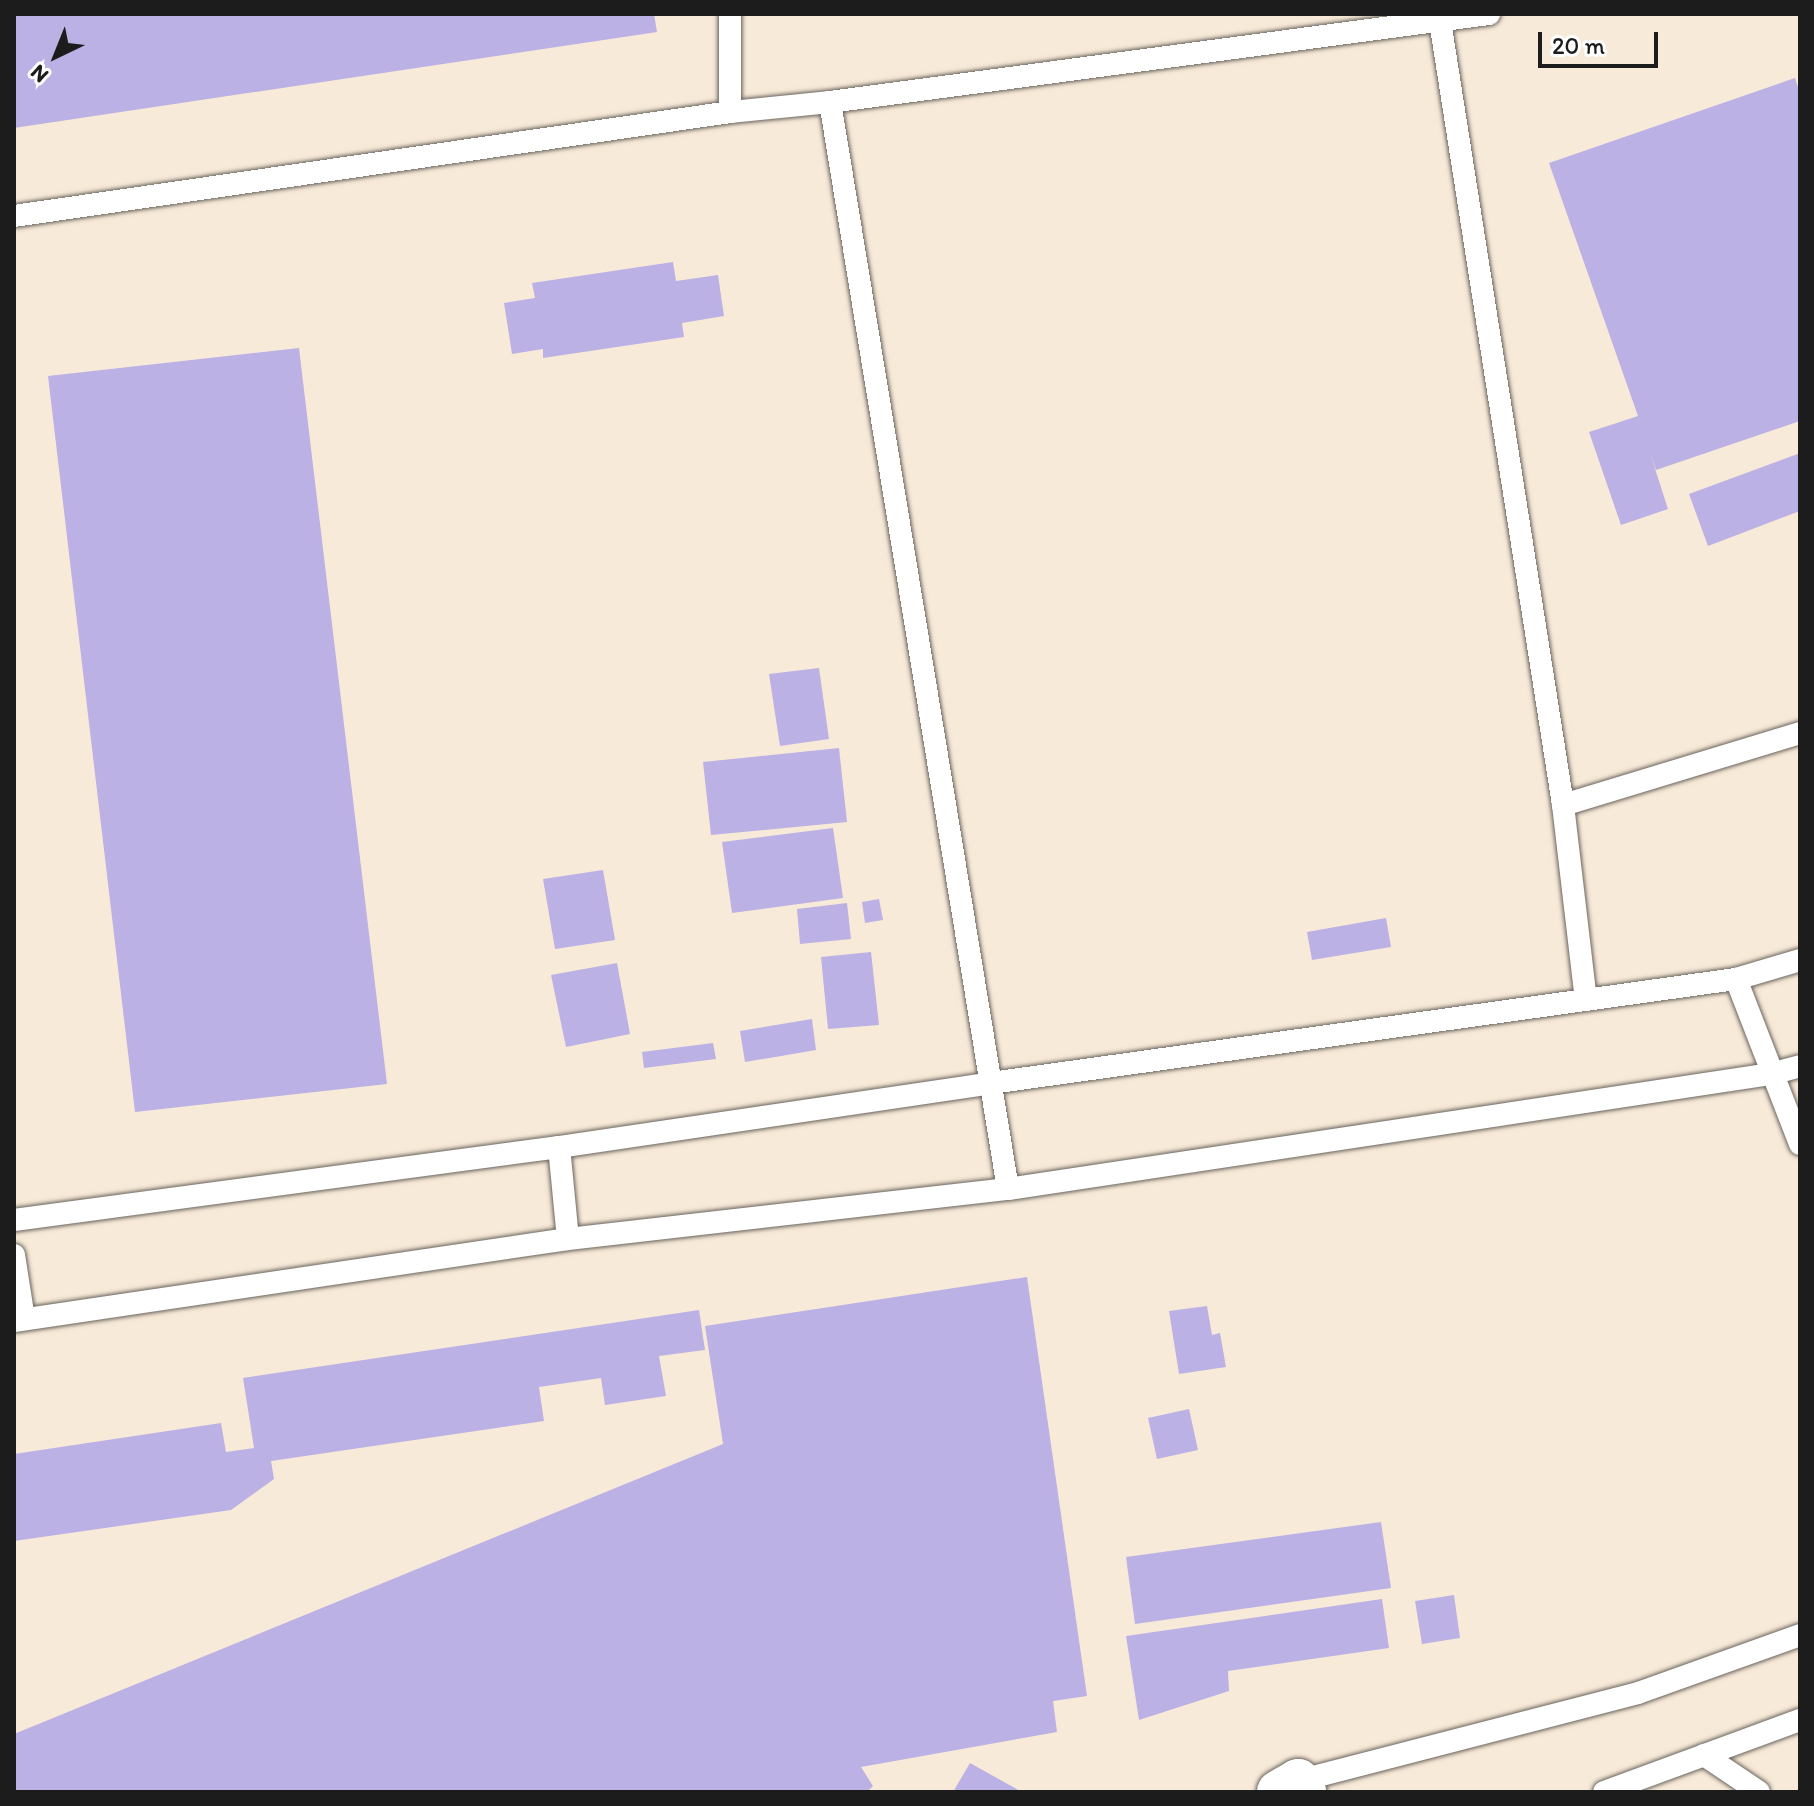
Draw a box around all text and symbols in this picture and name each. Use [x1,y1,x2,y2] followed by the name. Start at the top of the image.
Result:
[16,16,96,96] north arrow
[1542,16,1662,66] scale bar
[1552,31,1605,60] text: 20 m
[25,59,54,89] text: N

